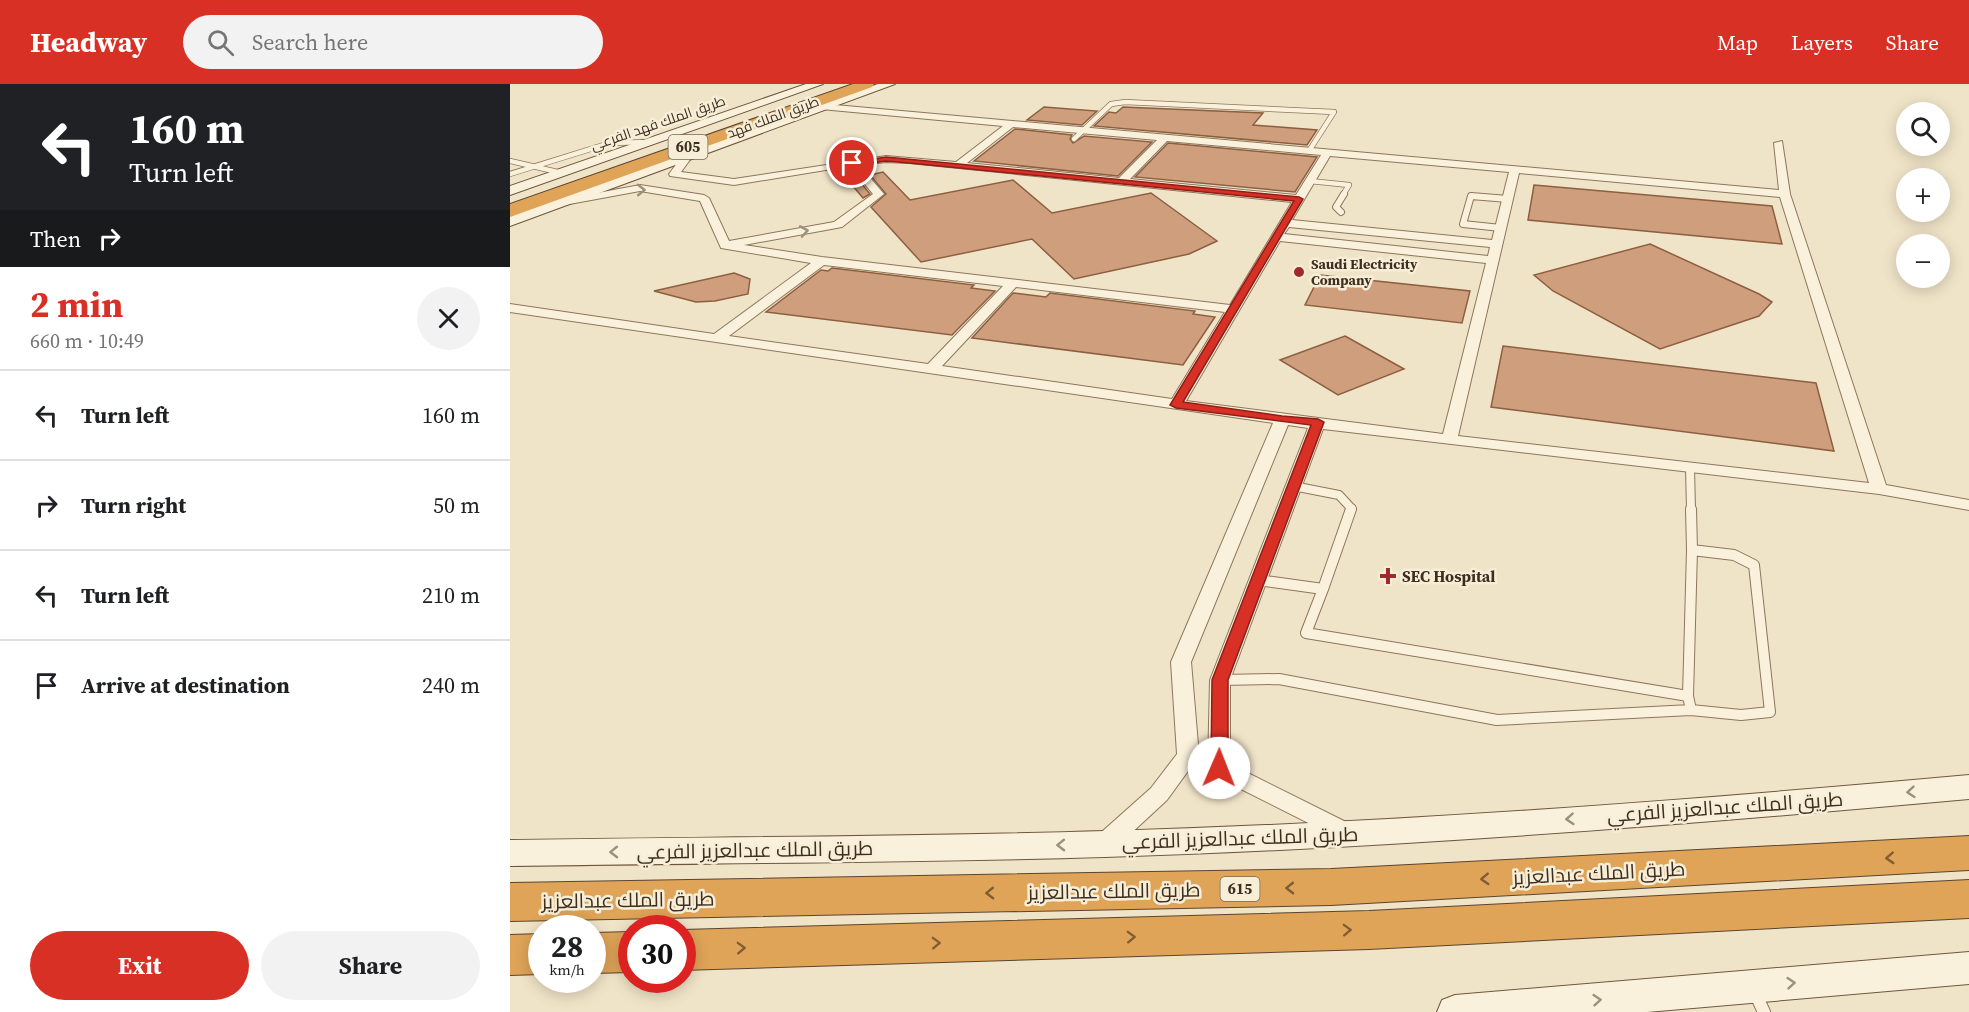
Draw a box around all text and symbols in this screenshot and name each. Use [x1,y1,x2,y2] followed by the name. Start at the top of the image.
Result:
[183,15,603,69] search box
[30,23,147,61] text: Headway
[204,26,237,59] icon: search
[252,27,368,57] text: Search here
[1717,28,1758,57] text: Map
[1791,28,1853,57] text: Layers
[1886,28,1939,57] text: Share
[588,91,729,157] street label: طريق الملك فهد الفرعي
[724,91,822,143] street label: طريق الملك فهد
[129,99,244,157] text: 160 m
[1896,102,1950,288] map controls
[1896,102,1950,156] button: search
[30,108,108,186] icon: left
[668,135,708,159] road number: 605
[826,137,877,188] pin
[835,146,868,179] icon: arrive
[129,154,233,191] text: Turn left
[1896,168,1950,222] button: +
[636,183,645,196] one-way arrow
[93,222,126,255] icon: right
[30,224,81,254] text: Then
[799,225,809,238] one-way arrow
[1896,234,1950,288] button: −
[1311,254,1418,290] place label: Saudi Electricity Company
[1292,265,1306,279] marker: Saudi Electricity Company
[30,280,123,329] text: 2 min
[417,287,480,350] button: close
[30,327,144,355] text: 660 m · 10:49
[30,399,63,432] icon: left
[81,400,169,430] text: Turn left
[422,400,480,430] text: 160 m
[30,489,63,522] icon: right
[81,490,186,520] text: Turn right
[433,490,480,520] text: 50 m
[1402,565,1495,587] place label: SEC Hospital
[1379,567,1397,585] marker: SEC Hospital
[30,579,63,612] icon: left
[81,580,169,610] text: Turn left
[422,580,480,610] text: 210 m
[30,669,63,702] icon: arrive
[81,670,290,700] text: Arrive at destination
[422,670,480,700] text: 240 m
[1187,736,1251,800] position arrow
[1606,785,1844,831] street label: طريق الملك عبدالعزيز الفرعي
[1906,785,1915,798] one-way arrow
[1565,812,1574,825] one-way arrow
[1121,820,1359,858] street label: طريق الملك عبدالعزيز الفرعي
[636,834,874,868] street label: طريق الملك عبدالعزيز الفرعي
[1056,839,1065,851] one-way arrow
[609,846,618,858] one-way arrow
[1885,851,1894,864] one-way arrow
[1511,854,1686,892] street label: طريق الملك عبدالعزيز
[1481,872,1490,885] one-way arrow
[1026,875,1201,907] street label: طريق الملك عبدالعزيز
[1220,877,1260,901] road number: 615
[1286,881,1295,894] one-way arrow
[540,884,715,916] street label: طريق الملك عبدالعزيز
[986,887,995,899] one-way arrow
[618,915,696,993] speed limit sign: 30
[1342,924,1351,937] one-way arrow
[551,926,583,967] text: 28
[30,931,249,1000] button: Exit
[261,931,480,1000] button: Share
[1126,931,1135,943] one-way arrow
[931,936,940,949] one-way arrow
[736,942,745,955] one-way arrow
[549,959,585,980] text: km/h
[1787,977,1796,990] one-way arrow
[1593,994,1602,1007] one-way arrow

